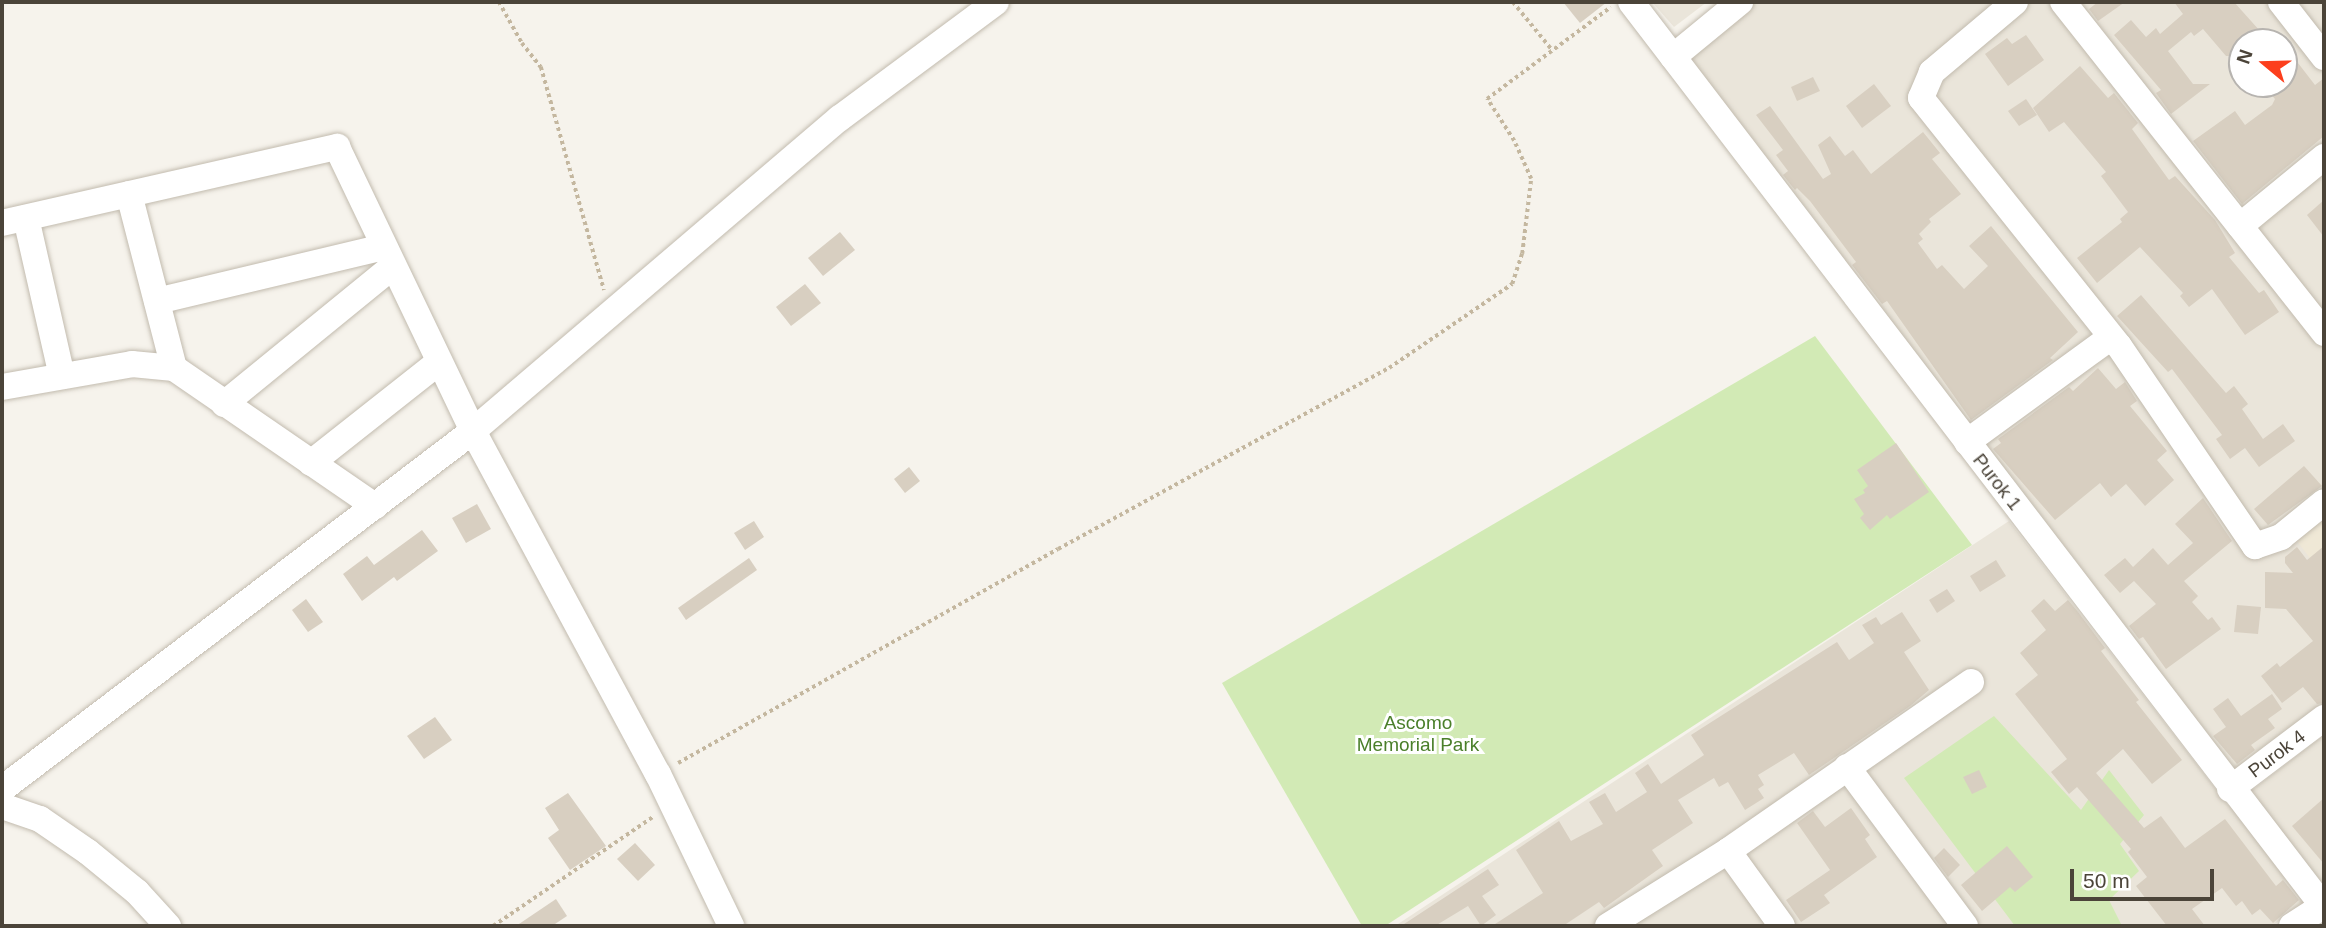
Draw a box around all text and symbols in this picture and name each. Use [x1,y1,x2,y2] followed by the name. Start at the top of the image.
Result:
[2228,28,2298,98] north arrow
[2232,47,2257,67] text: N
[1968,449,2026,515] street label: Purok 1
[1357,712,1479,756] park label: Ascomo Memorial Park
[2244,725,2310,783] street label: Purok 4
[2074,855,2218,899] scale bar
[2083,869,2130,892] text: 50 m

